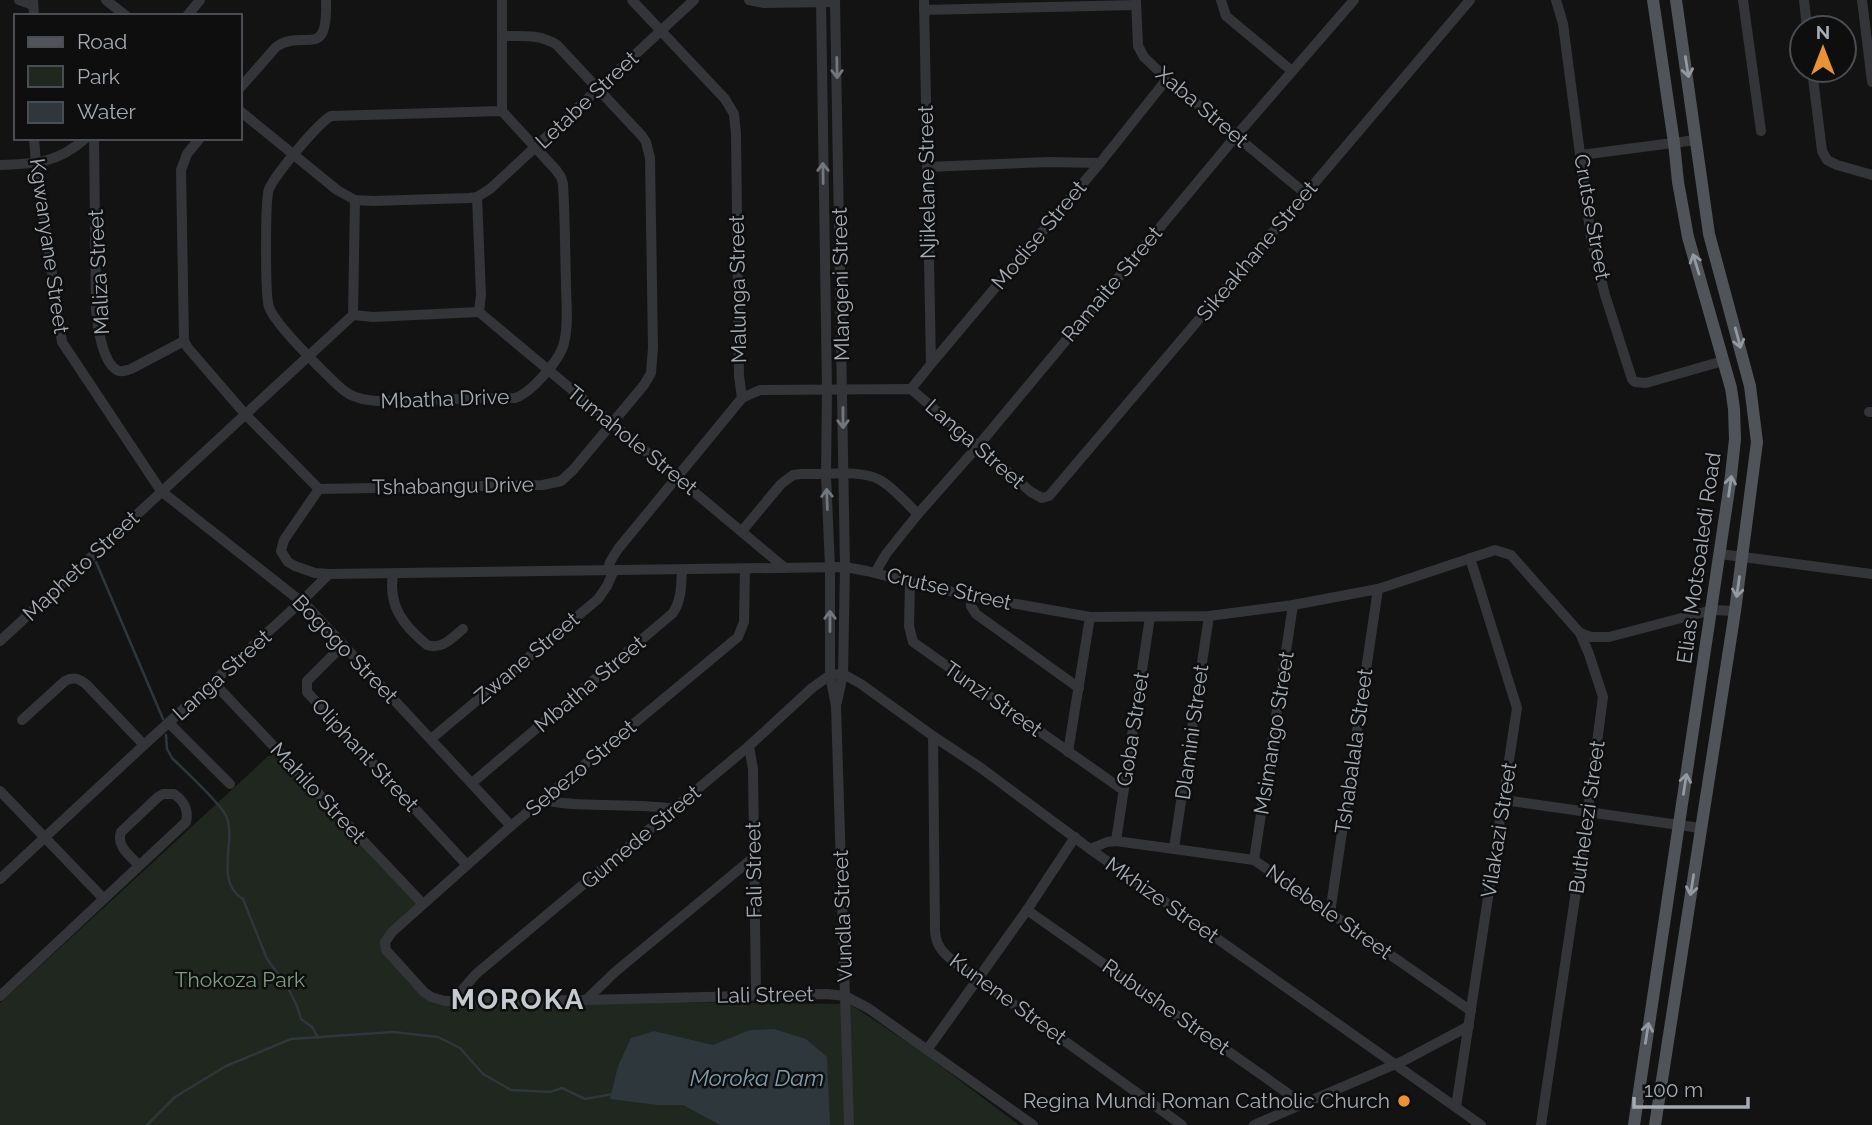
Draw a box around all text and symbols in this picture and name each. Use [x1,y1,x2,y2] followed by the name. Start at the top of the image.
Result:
[14,14,242,140] legend
[1788,14,1858,84] north arrow
[1816,21,1830,43] text: N
[77,29,127,54] text: Road
[530,46,643,154] street label: Letabe Street
[830,56,843,79] one-way arrow
[1680,56,1693,78] one-way arrow
[1151,61,1253,152] street label: Xaba Street
[77,64,120,89] text: Park
[77,99,136,124] text: Water
[913,105,940,259] street label: Njikelane Street
[1569,152,1616,282] street label: Crutse Street
[25,157,74,335] street label: Kgwanyane Street
[816,162,830,185] one-way arrow
[986,175,1091,294] street label: Modise Street
[1191,176,1322,326] street label: Sikeakhane Street
[827,207,854,361] street label: Mlangeni Street
[83,209,114,335] street label: Maliza Street
[724,215,751,363] street label: Malunga Street
[1056,221,1167,347] street label: Ramaite Street
[1689,254,1702,276] one-way arrow
[1733,327,1746,349] one-way arrow
[562,379,703,500] street label: Tumahole Street
[380,384,510,413] street label: Mbatha Drive
[920,394,1030,494] street label: Langa Street
[836,406,850,429] one-way arrow
[1671,451,1726,665] street label: Elias Motsoaledi Road
[372,472,534,499] street label: Tshabangu Drive
[1723,476,1736,498] one-way arrow
[820,488,834,511] one-way arrow
[17,505,144,626] street label: Mapheto Street
[884,562,1014,615] street label: Crutse Street
[1731,575,1744,598] one-way arrow
[287,589,403,708] street label: Bogogo Street
[469,607,584,709] street label: Zwane Street
[823,610,837,633] one-way arrow
[167,624,276,725] street label: Langa Street
[529,630,650,737] street label: Mbatha Street
[1248,649,1299,816] street label: Msimango Street
[939,656,1047,742] street label: Tunzi Street
[1170,663,1213,801] street label: Dlamini Street
[1330,667,1377,835] street label: Tshabalala Street
[1111,670,1154,788] street label: Goba Street
[307,693,424,816] street label: Oliphant Street
[520,714,641,821] street label: Sebezo Street
[265,737,371,848] street label: Mahilo Street
[1563,739,1610,895] street label: Buthelezi Street
[1475,760,1522,900] street label: Vilakazi Street
[1679,773,1692,796] one-way arrow
[576,779,705,894] street label: Gumede Street
[740,822,767,918] street label: Fali Street
[828,850,857,982] street label: Vundla Street
[1101,851,1224,948] street label: Mkhize Street
[1261,859,1397,964] street label: Ndebele Street
[1685,873,1698,895] one-way arrow
[945,948,1072,1049] street label: Kunene Street
[1098,953,1235,1060] street label: Rubushe Street
[175,967,305,992] park label: Thokoza Park
[716,981,814,1008] street label: Lali Street
[451,983,585,1016] district label: MOROKA
[1641,1022,1654,1045] one-way arrow
[690,1064,824,1091] water label: Moroka Dam
[1634,1066,1748,1110] scale bar
[1644,1077,1703,1102] text: 100 m
[1023,1088,1390,1113] place label: Regina Mundi Roman Catholic Church
[1396,1093,1412,1109] marker: Regina Mundi Roman Catholic Church

